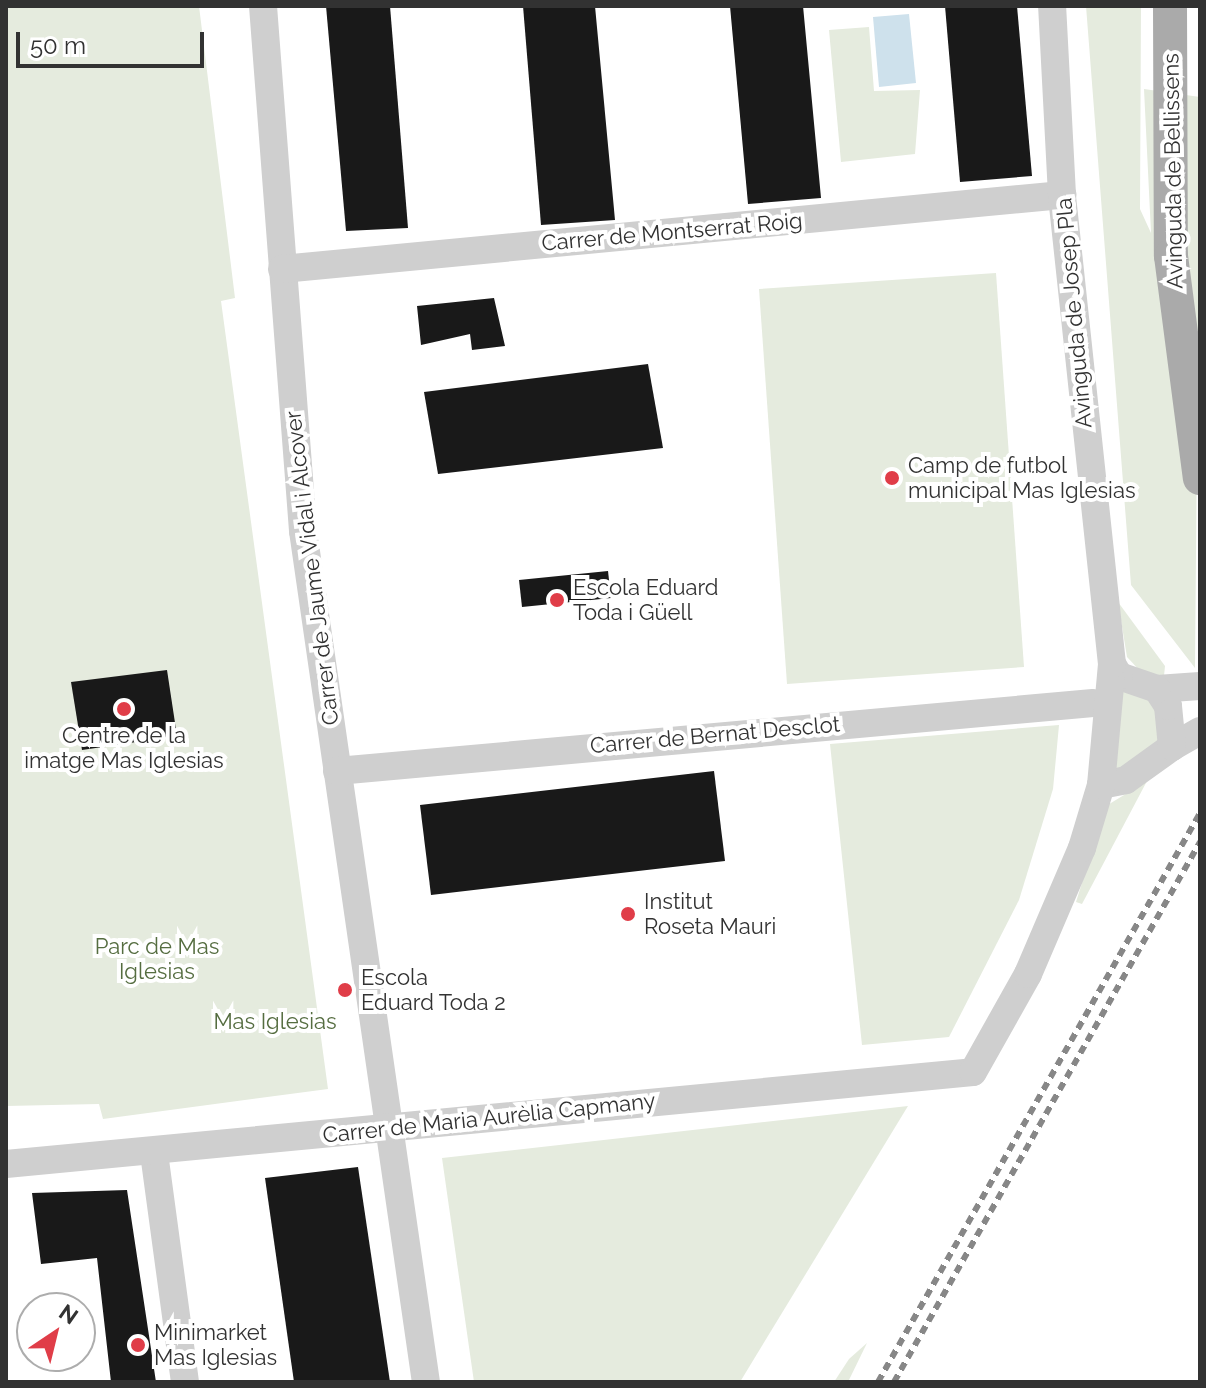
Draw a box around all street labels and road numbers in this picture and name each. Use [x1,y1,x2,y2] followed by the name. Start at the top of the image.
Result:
[1158,53,1188,289] street label: Avinguda de Bellissens
[1051,197,1097,429] street label: Avinguda de Josep Pla
[540,207,804,257] street label: Carrer de Montserrat Roig
[279,408,345,728] street label: Carrer de Jaume Vidal i Alcover
[589,711,841,759] street label: Carrer de Bernat Desclot
[321,1087,657,1149] street label: Carrer de Maria Aurèlia Capmany

